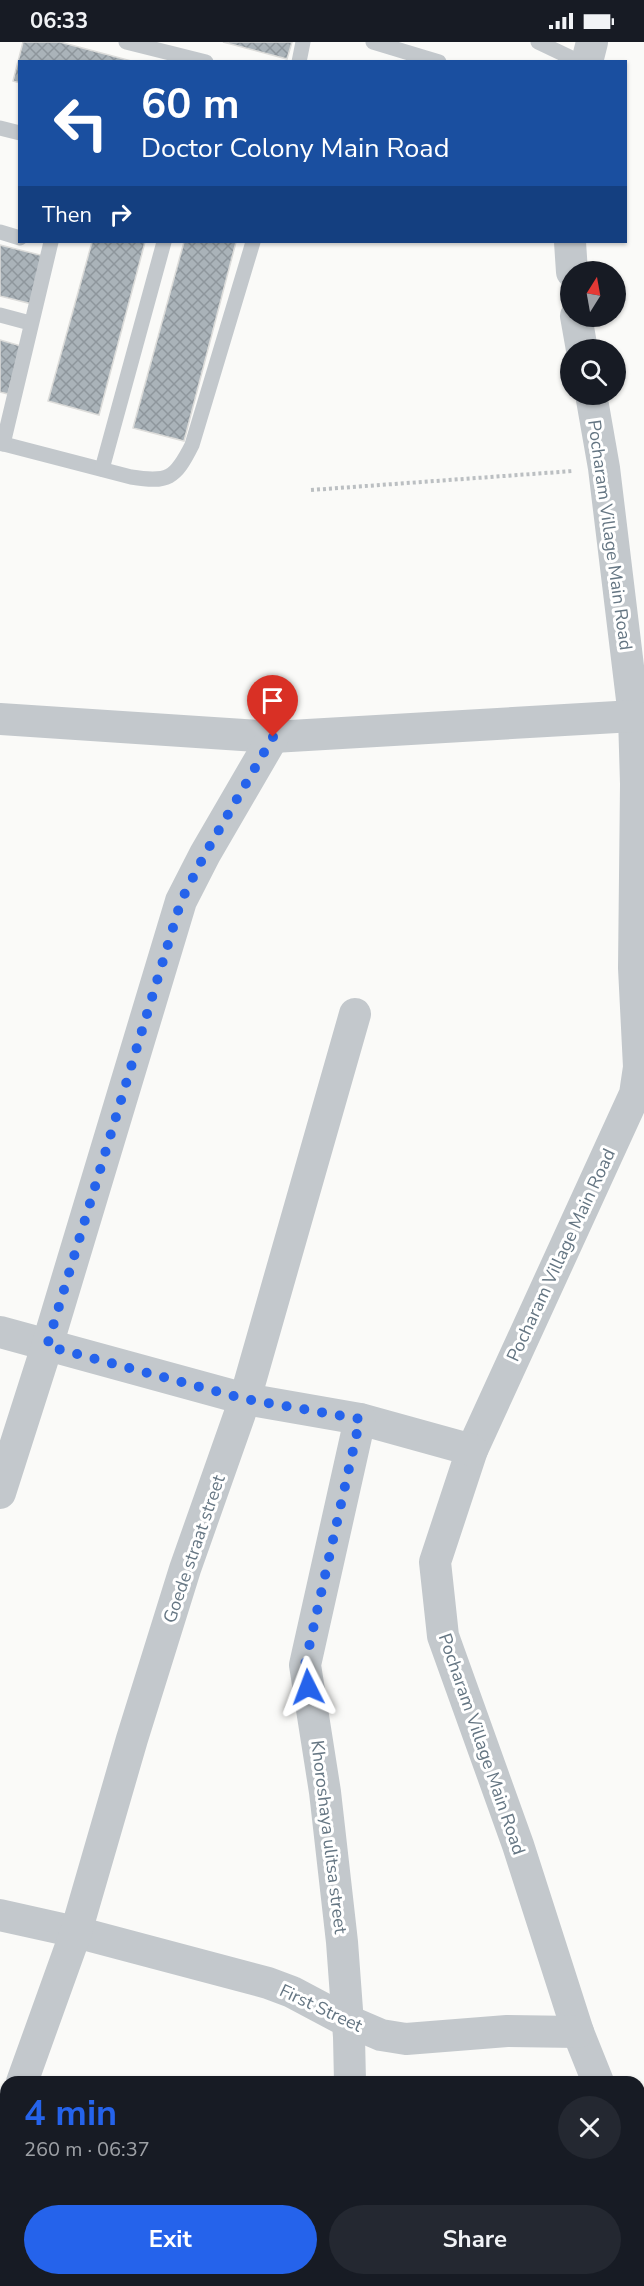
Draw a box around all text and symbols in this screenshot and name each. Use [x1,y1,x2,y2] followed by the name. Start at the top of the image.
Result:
[30,6,88,36] text: 06:33
[141,76,240,133] text: 60 m
[42,84,120,162] icon: left
[141,130,449,167] text: Doctor Colony Main Road
[104,198,137,231] icon: right
[42,200,92,230] text: Then
[560,261,626,327] north arrow
[560,261,626,405] map controls
[560,339,626,405] button: search
[582,418,638,652] street label: Pocharam Village Main Road
[247,675,298,737] pin
[256,684,289,717] icon: arrive
[501,1145,621,1365] street label: Pocharam Village Main Road
[157,1471,231,1626] street label: Goede straat street
[433,1630,531,1858] street label: Pocharam Village Main Road
[276,1655,340,1719] position arrow
[305,1739,353,1936] street label: Khoroshaya ulitsa street
[276,1978,367,2038] street label: First Street
[24,2089,117,2138] text: 4 min
[558,2096,621,2159] button: close
[24,2136,150,2163] text: 260 m · 06:37
[24,2205,317,2274] button: Exit
[329,2205,621,2274] button: Share

